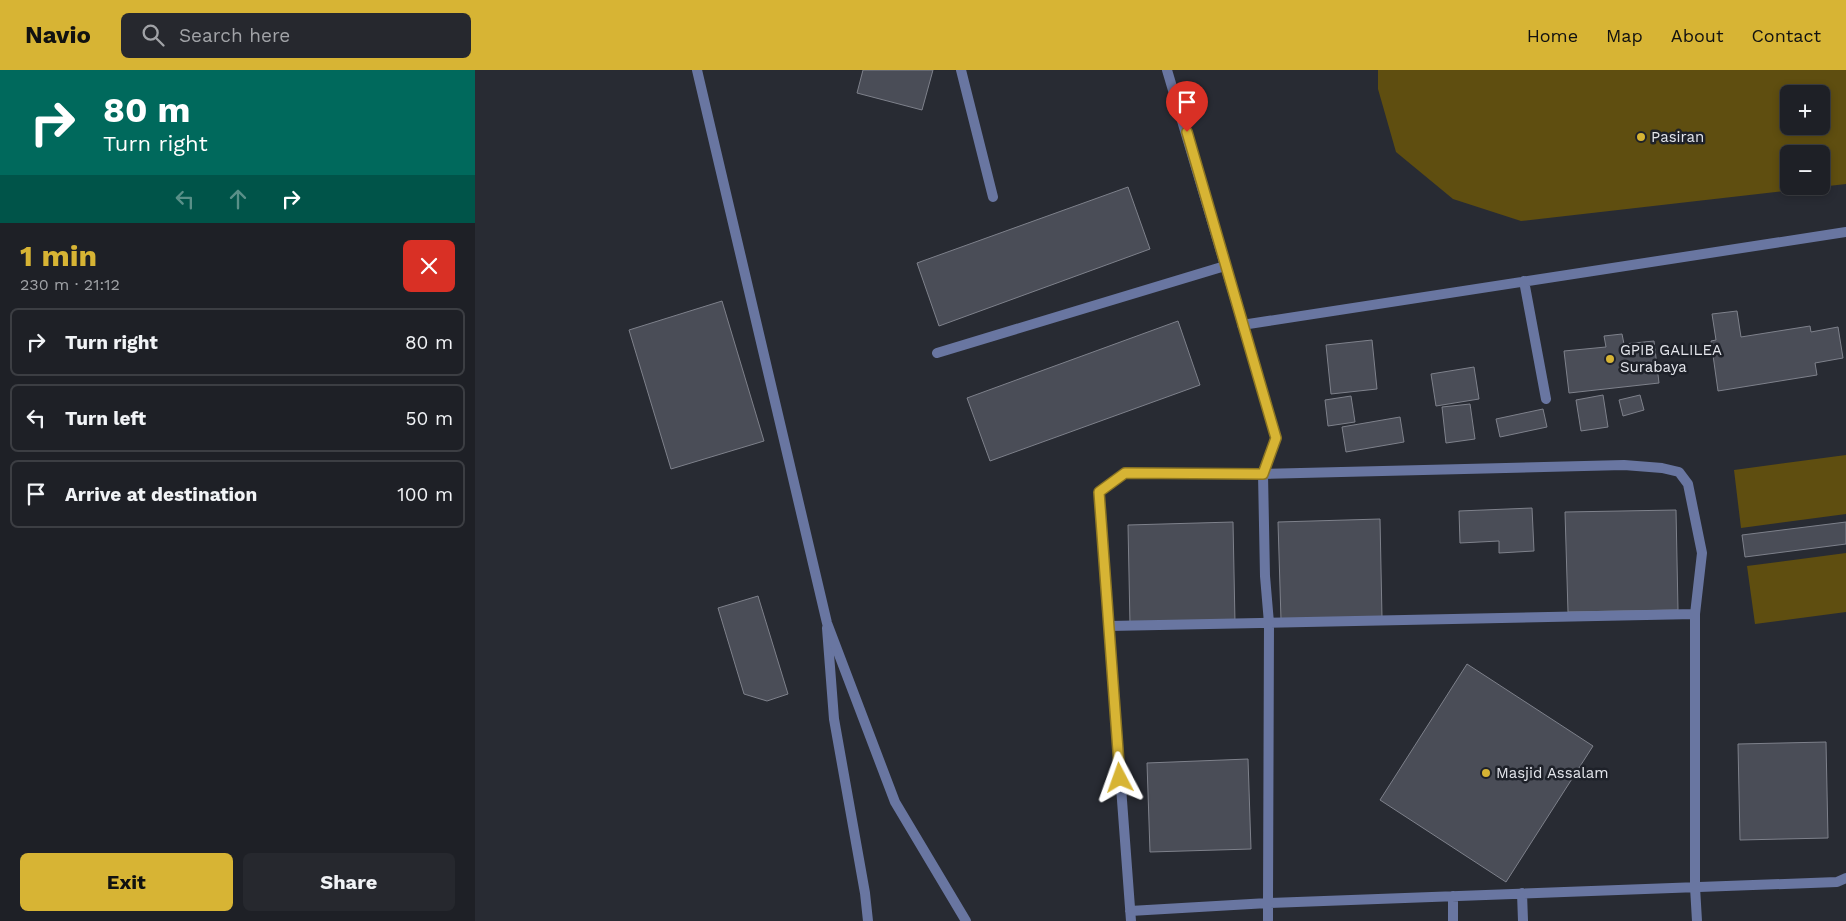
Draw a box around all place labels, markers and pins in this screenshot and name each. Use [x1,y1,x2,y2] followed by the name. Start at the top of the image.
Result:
[1166,81,1208,132] pin
[1651,128,1704,146] place label: Pasiran
[1635,131,1647,143] marker: Pasiran
[1620,341,1722,376] place label: GPIB GALILEA Surabaya
[1604,353,1616,365] marker: GPIB GALILEA Surabaya
[1496,764,1609,782] place label: Masjid Assalam
[1480,767,1492,779] marker: Masjid Assalam

